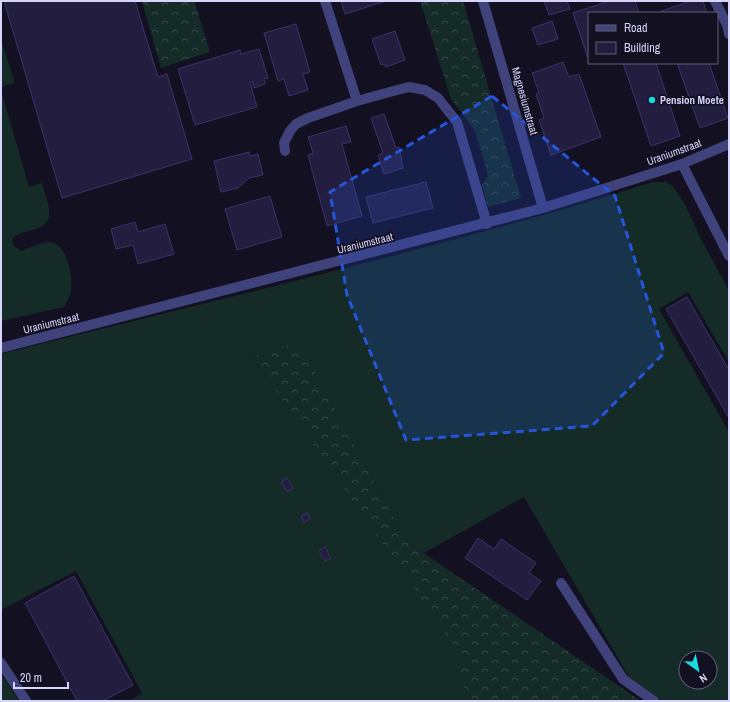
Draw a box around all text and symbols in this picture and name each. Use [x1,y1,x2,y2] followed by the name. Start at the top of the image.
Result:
[588,12,718,64] legend
[624,20,648,36] text: Road
[624,40,661,56] text: Building
[509,66,541,137] street label: Magnesiumstraat
[660,93,724,107] place label: Pension Moete
[647,95,657,105] marker: Pension Moete
[645,135,704,168] street label: Uraniumstraat
[336,229,395,257] street label: Uraniumstraat
[22,309,81,337] street label: Uraniumstraat
[678,650,718,690] north arrow
[14,664,68,690] scale bar
[20,670,42,686] text: 20 m
[697,671,710,686] text: N

